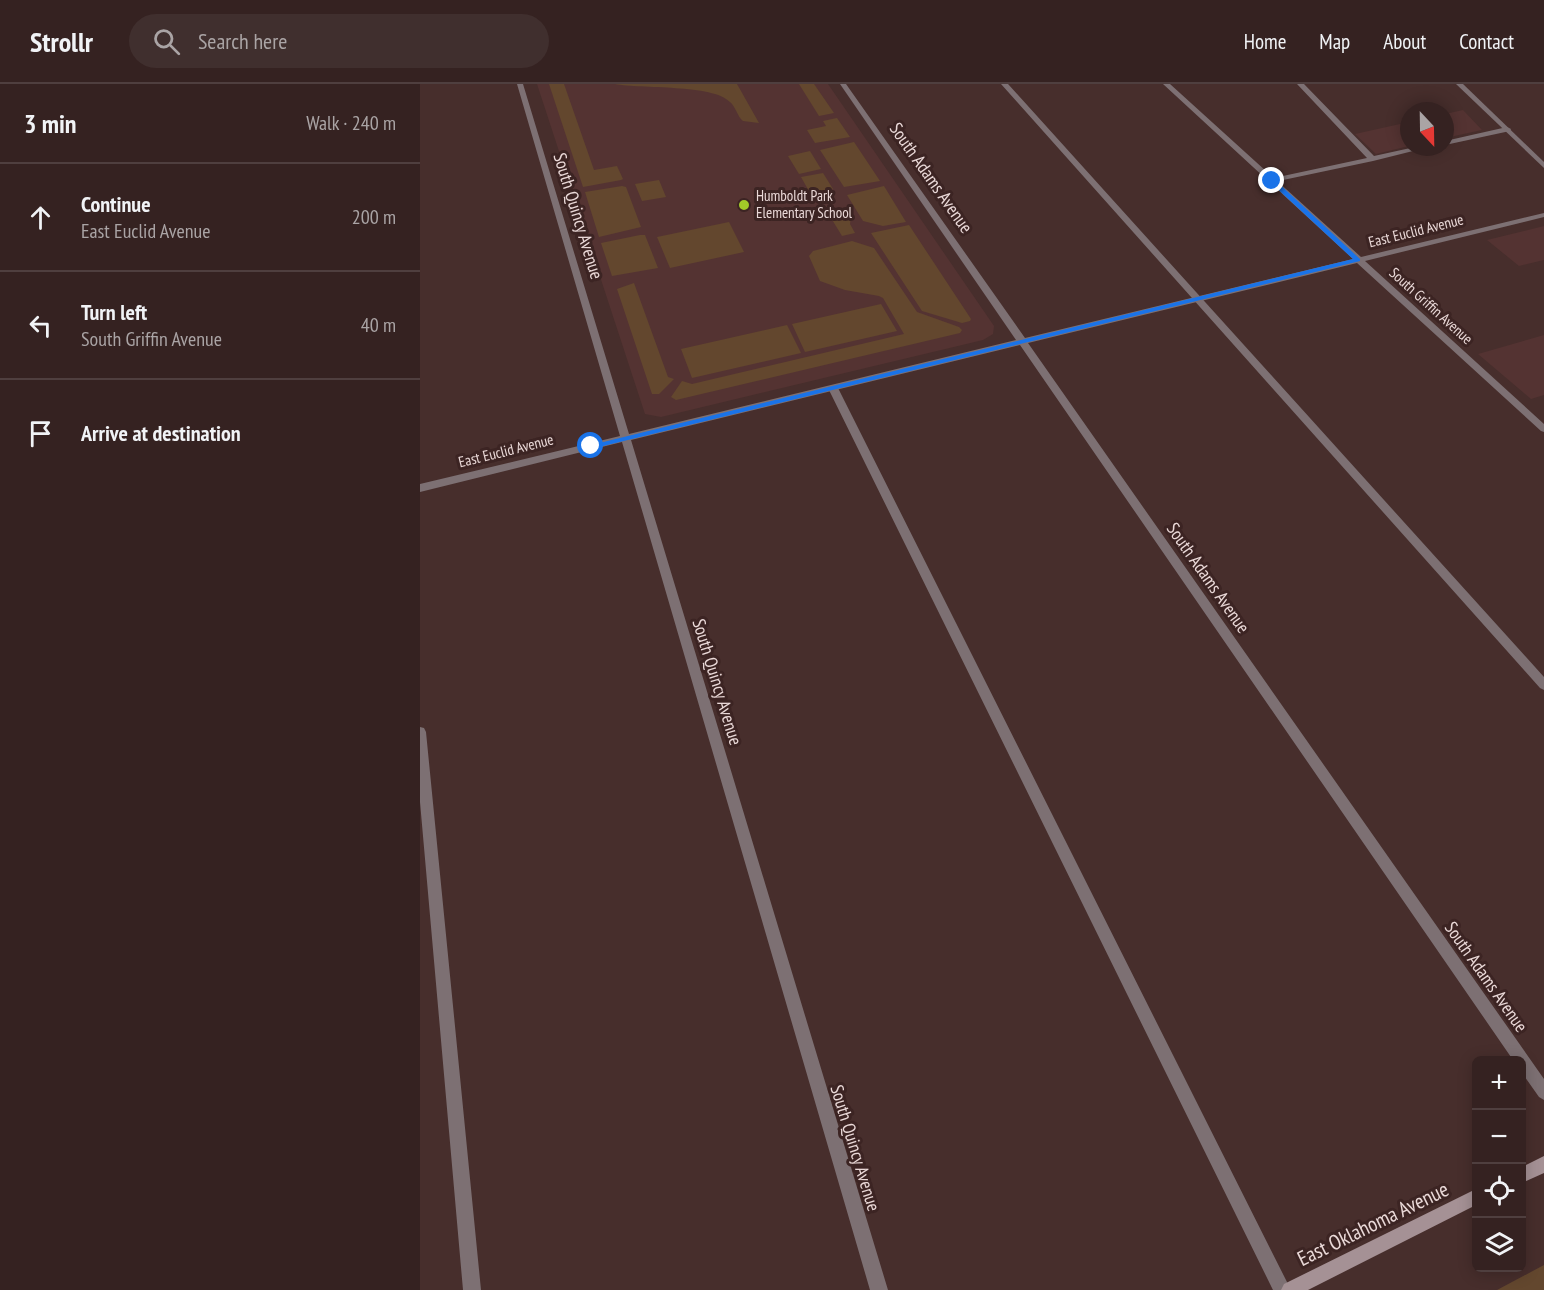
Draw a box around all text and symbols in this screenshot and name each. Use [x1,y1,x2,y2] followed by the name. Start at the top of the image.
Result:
[129,14,549,68] search box
[30,23,93,60] text: Strollr
[150,25,183,58] icon: search
[198,27,287,55] text: Search here
[1244,28,1286,55] text: Home
[1319,28,1350,55] text: Map
[1383,28,1426,55] text: About
[1459,28,1514,55] text: Contact
[1400,102,1454,156] north arrow
[24,107,77,140] text: 3 min
[306,110,396,136] text: Walk · 240 m
[885,118,978,237] street label: South Adams Avenue
[548,150,609,282] street label: South Quincy Avenue
[1258,167,1284,193] route end
[756,186,853,222] place label: Humboldt Park Elementary School
[81,190,151,218] text: Continue
[737,198,751,212] marker: Humboldt Park Elementary School
[24,201,57,234] icon: ahead
[352,204,396,230] text: 200 m
[1366,210,1465,251] street label: East Euclid Avenue
[81,218,210,244] text: East Euclid Avenue
[1386,263,1477,348] street label: South Griffin Avenue
[81,298,147,326] text: Turn left
[24,309,57,342] icon: left
[361,312,396,338] text: 40 m
[81,326,222,352] text: South Griffin Avenue
[24,417,57,450] icon: arrive
[81,419,241,447] text: Arrive at destination
[456,430,555,471] street label: East Euclid Avenue
[577,432,603,458] route start
[1162,518,1255,637] street label: South Adams Avenue
[687,616,748,748] street label: South Quincy Avenue
[1440,917,1533,1036] street label: South Adams Avenue
[1472,1056,1526,1272] map controls
[1472,1056,1526,1110] button: +
[825,1082,886,1214] street label: South Quincy Avenue
[1472,1110,1526,1164] button: −
[1472,1164,1526,1218] button: locate
[1293,1175,1453,1272] street label: East Oklahoma Avenue
[1472,1218,1526,1272] button: layers

